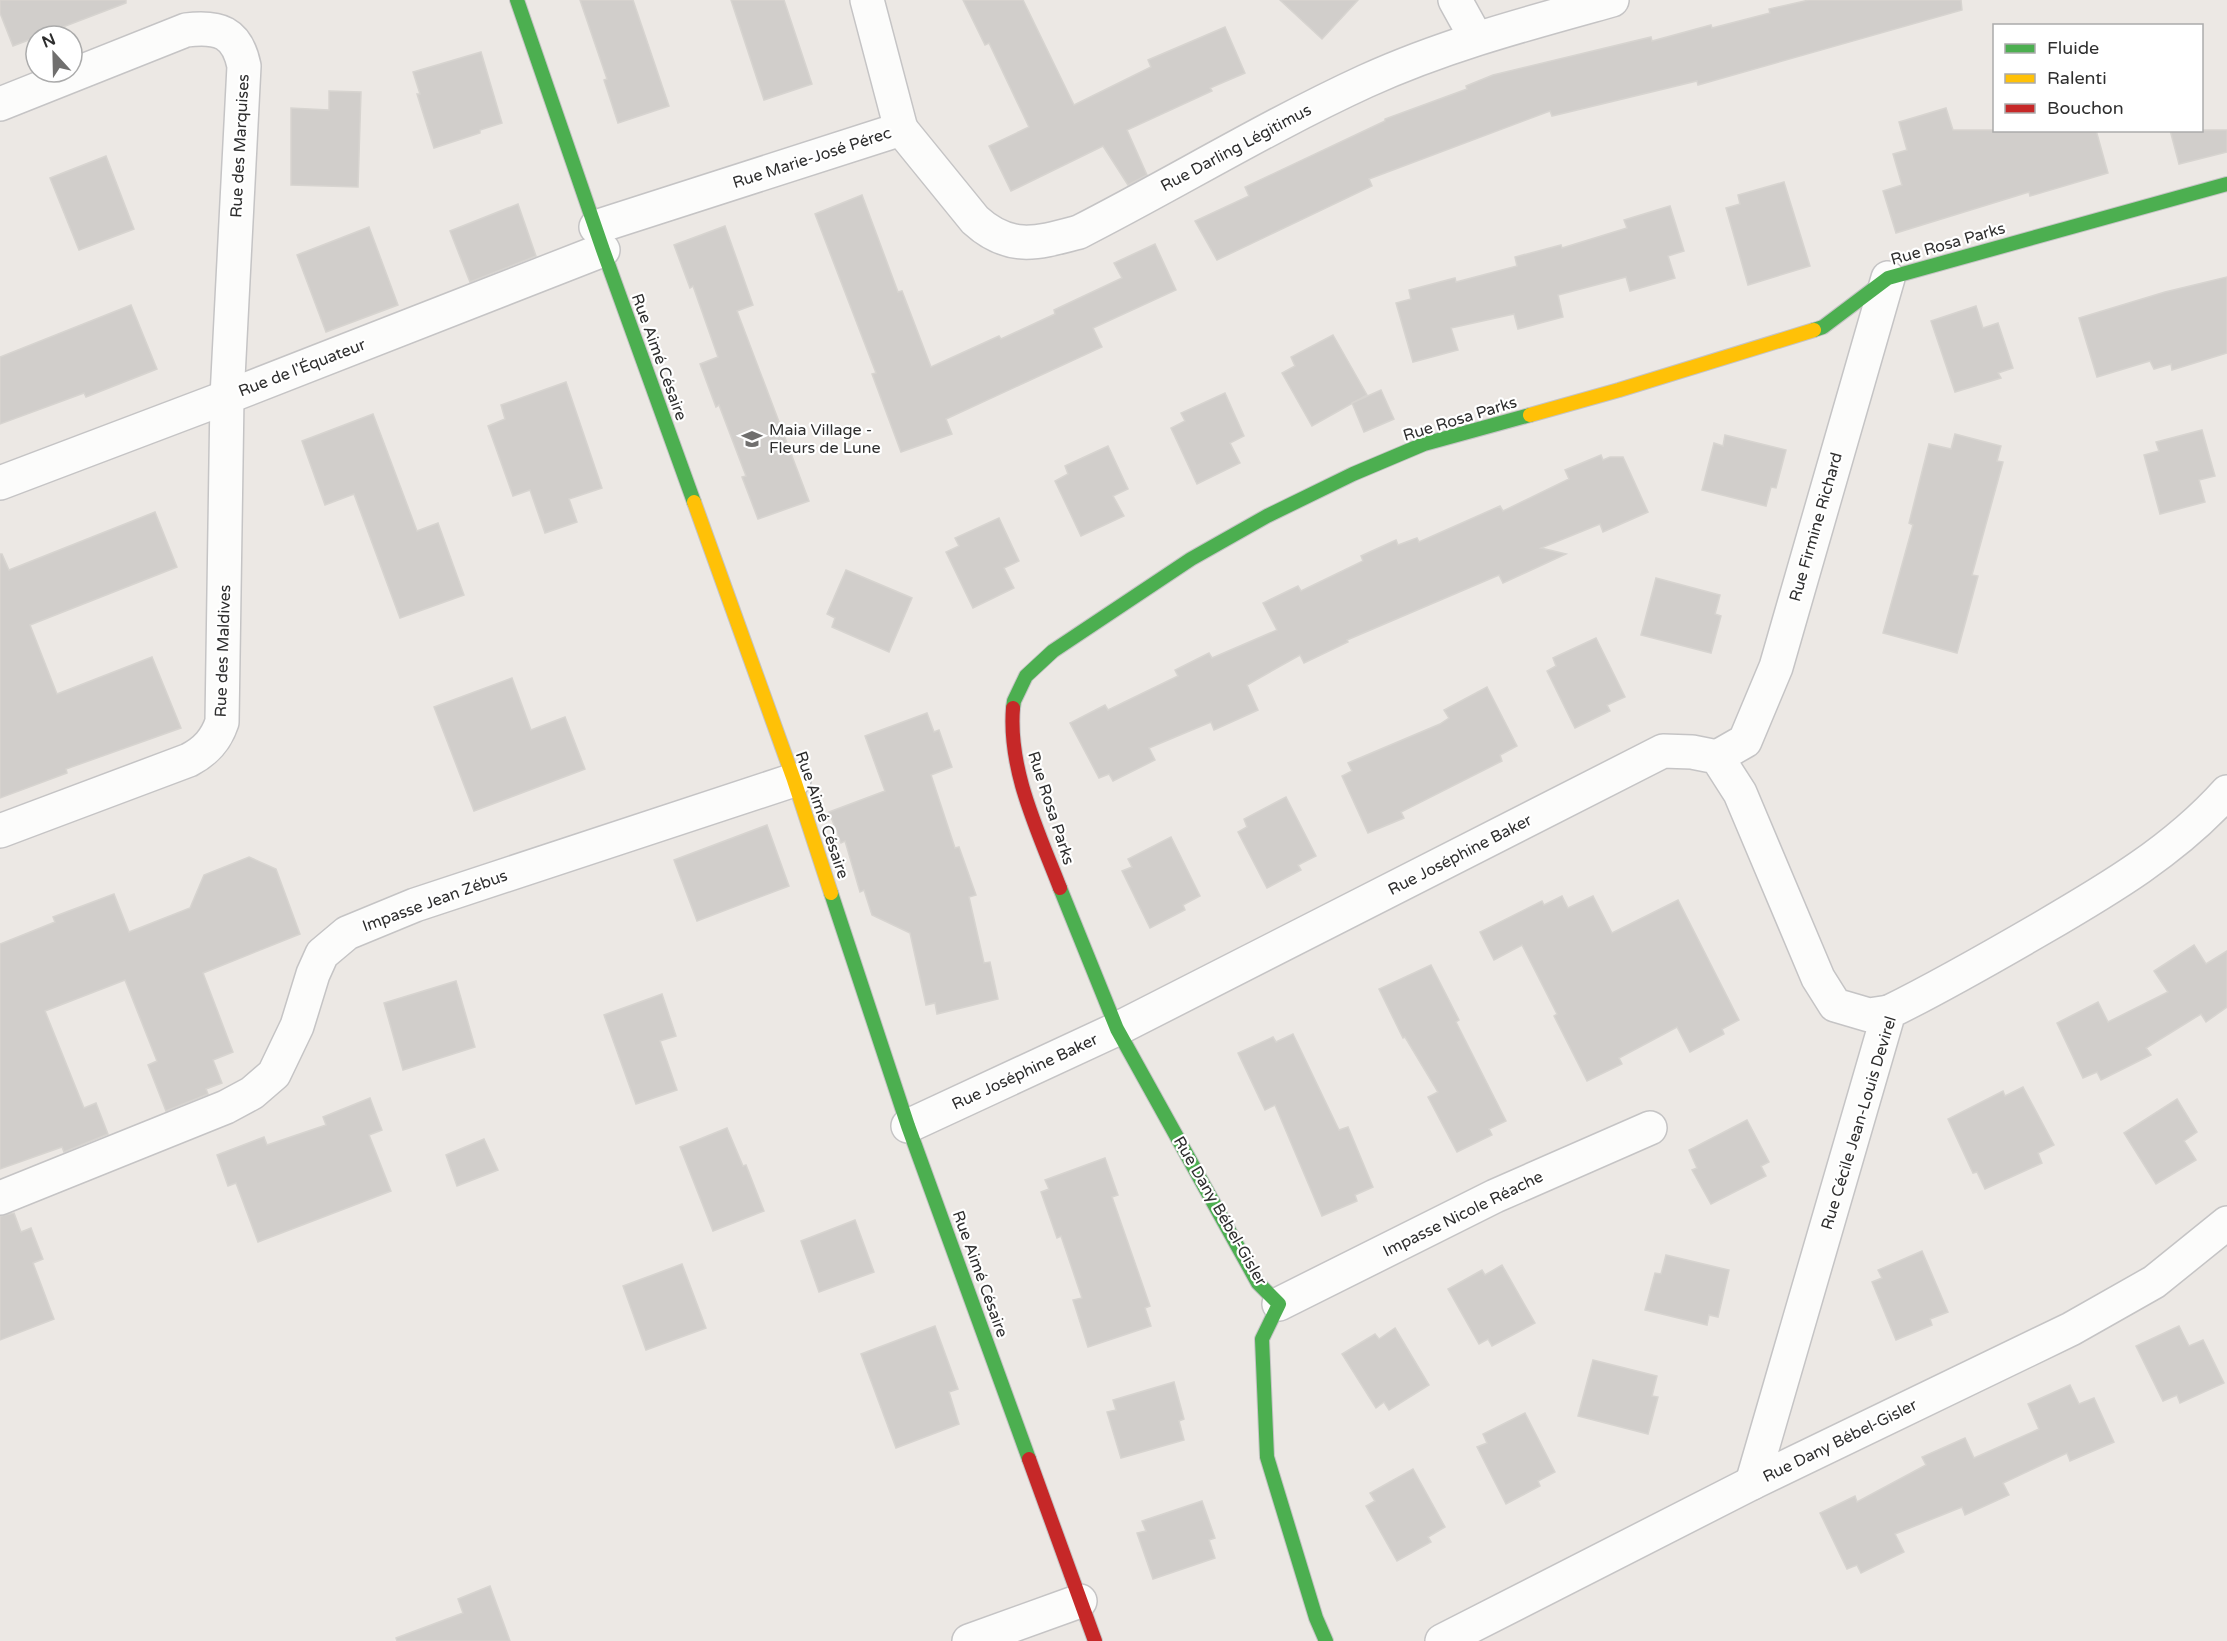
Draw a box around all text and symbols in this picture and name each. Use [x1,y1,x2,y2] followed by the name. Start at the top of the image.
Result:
[24,24,84,84] north arrow
[1993,24,2203,132] legend
[39,29,58,53] text: N
[2047,37,2099,59] text: Fluide
[2047,67,2107,89] text: Ralenti
[226,74,254,218] street label: Rue des Marquises
[2047,97,2124,119] text: Bouchon
[1157,100,1315,196] street label: Rue Darling Légitimus
[730,123,894,193] street label: Rue Marie-José Pérec
[1888,218,2008,270] street label: Rue Rosa Parks
[627,291,691,423] street label: Rue Aimé Césaire
[236,334,369,401] street label: Rue de l'Équateur
[1401,392,1519,446] street label: Rue Rosa Parks
[769,420,880,458] place label: Maia Village - Fleurs de Lune
[740,427,764,451] school or university icon: Maia Village - Fleurs de Lune
[1785,450,1847,604] street label: Rue Firmine Richard
[211,584,235,718] street label: Rue des Maldives
[791,749,853,881] street label: Rue Aimé Césaire
[1023,749,1079,867] street label: Rue Rosa Parks
[1385,810,1536,900] street label: Rue Joséphine Baker
[360,865,510,937] street label: Impasse Jean Zébus
[1817,1014,1901,1232] street label: Rue Cécile Jean-Louis Devirel
[949,1029,1102,1115] street label: Rue Joséphine Baker
[1169,1133,1271,1290] street label: Rue Dany Bébel-Gisler
[1380,1167,1546,1261] street label: Impasse Nicole Réache
[948,1208,1012,1340] street label: Rue Aimé Césaire
[1760,1395,1921,1487] street label: Rue Dany Bébel-Gisler

